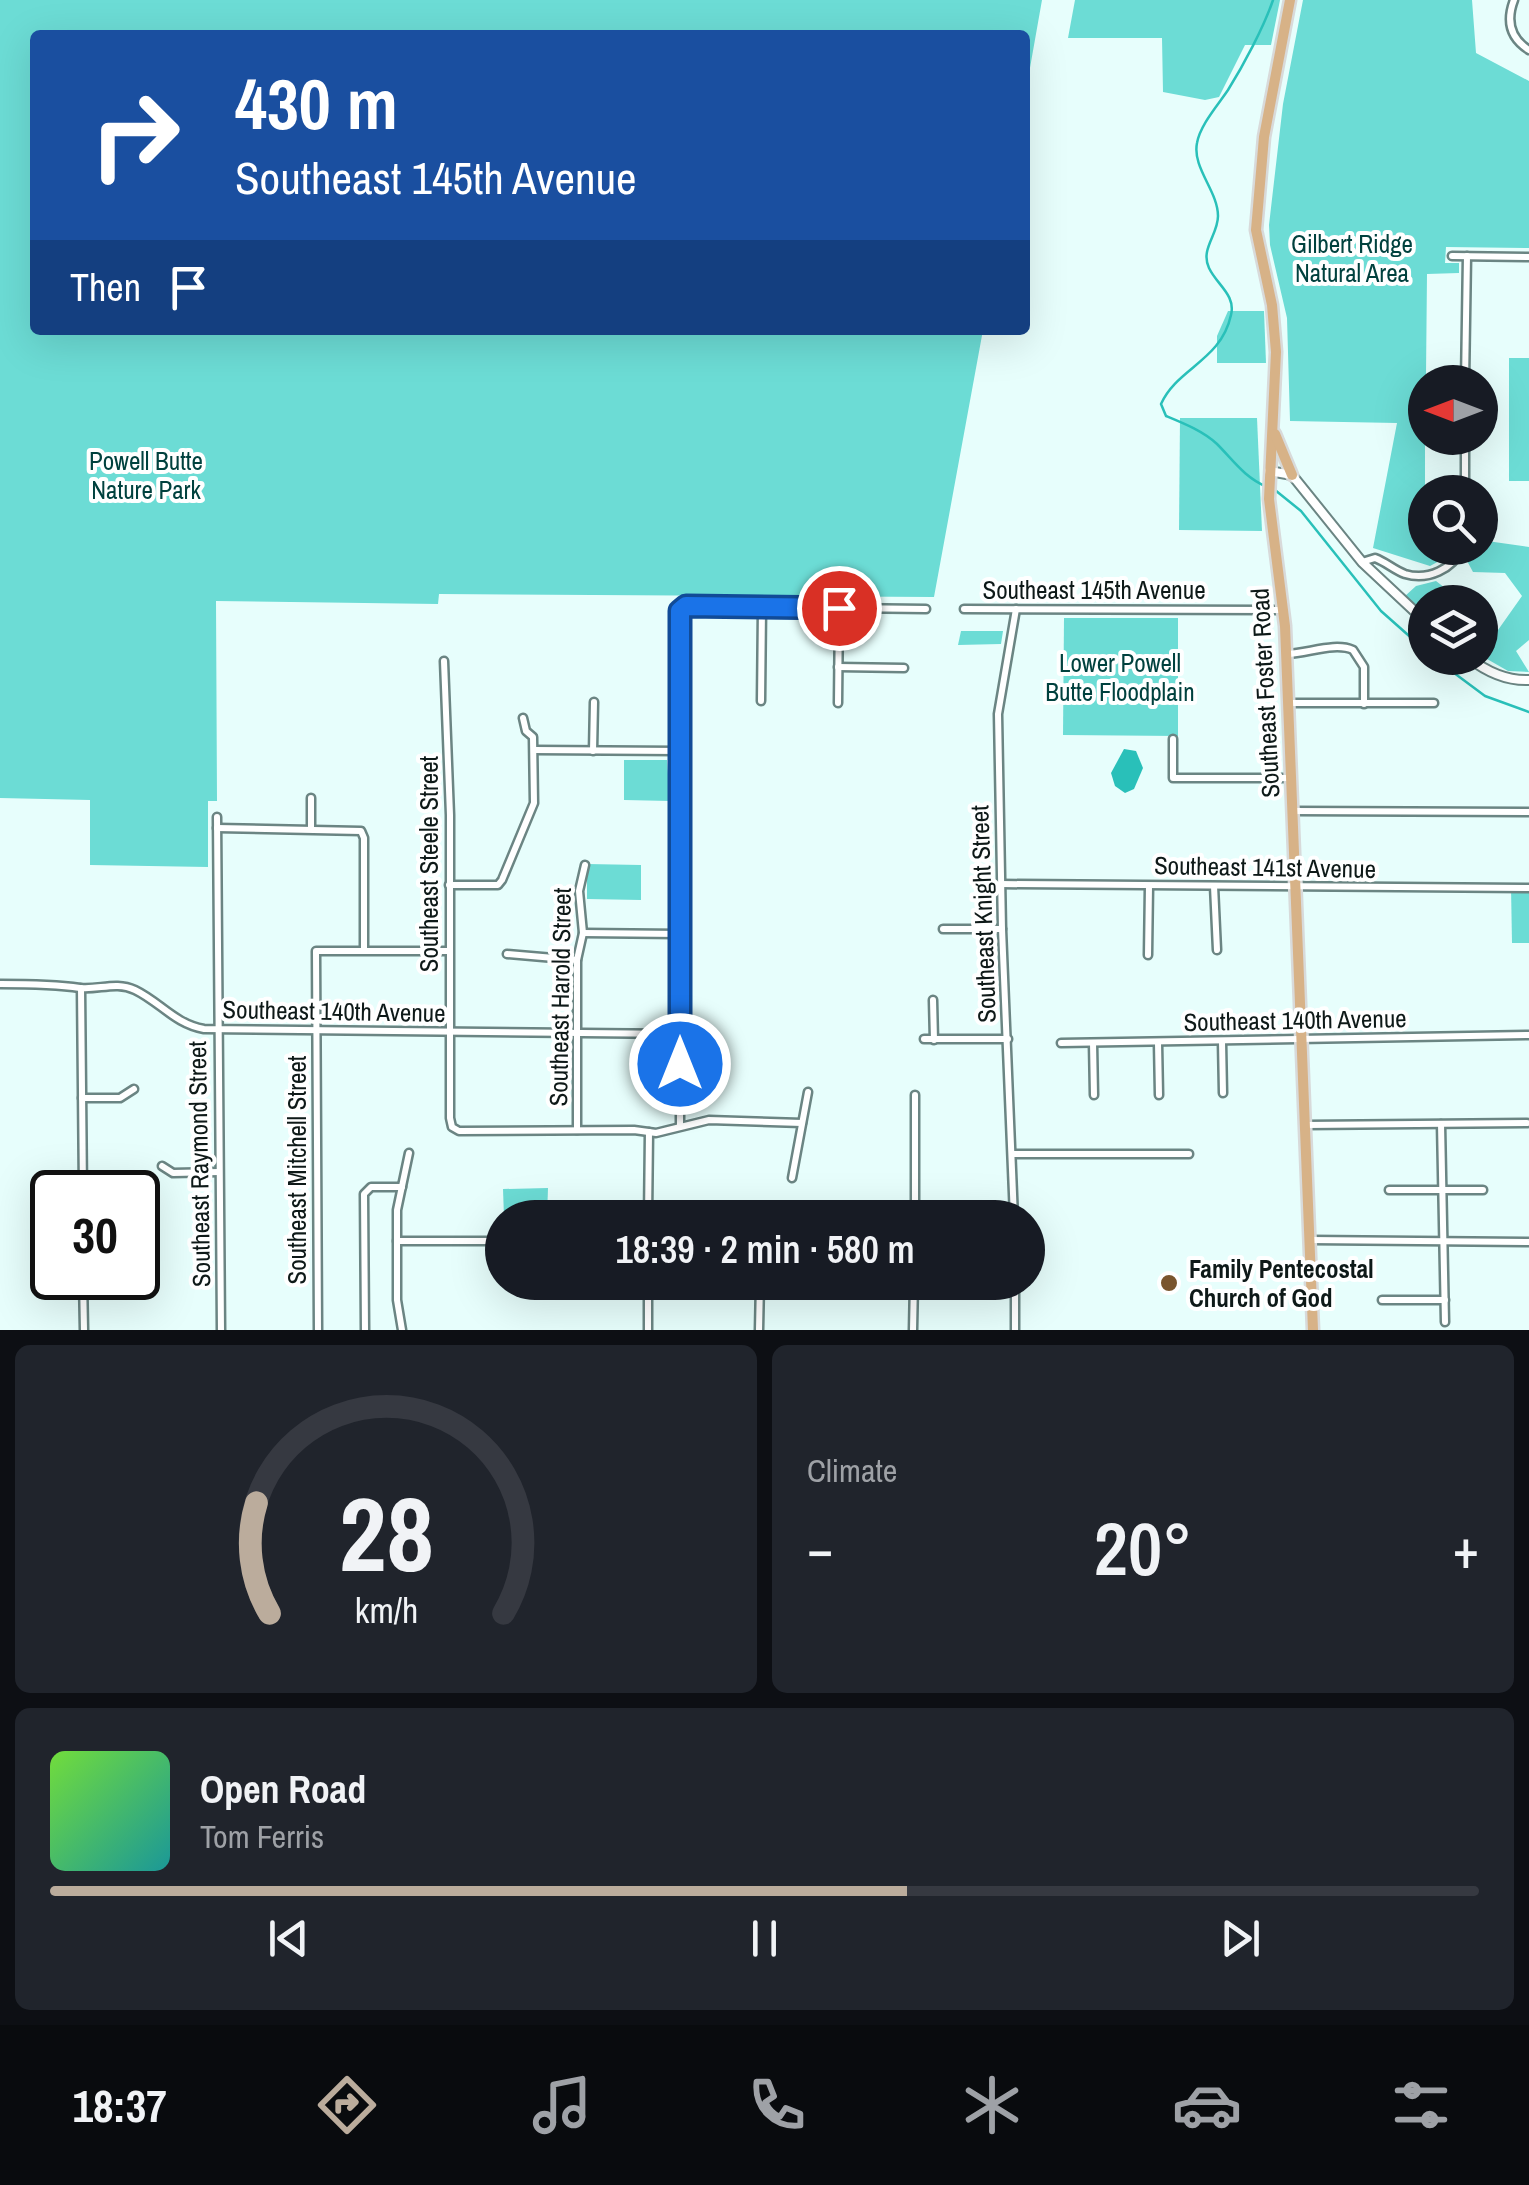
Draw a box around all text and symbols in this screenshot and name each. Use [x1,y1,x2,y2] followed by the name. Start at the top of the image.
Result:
[235,57,398,151] text: 430 m
[70,70,200,200] icon: right
[235,147,637,208] text: Southeast 145th Avenue
[1291,227,1413,290] park label: Gilbert Ridge Natural Area
[161,260,216,315] icon: arrive
[70,262,141,313] text: Then
[1408,365,1498,455] north arrow
[1408,365,1498,675] map controls
[89,444,203,507] park label: Powell Butte Nature Park
[1408,475,1498,565] button: search
[797,566,882,651] pin
[982,573,1206,607] street label: Southeast 145th Avenue
[812,581,867,636] icon: arrive
[1408,585,1498,675] button: layers
[1243,587,1287,799] street label: Southeast Foster Road
[1045,646,1195,709] park label: Lower Powell Butte Floodplain
[412,755,446,972] street label: Southeast Steele Street
[962,804,1004,1023] street label: Southeast Knight Street
[1154,848,1376,886] street label: Southeast 141st Avenue
[541,887,579,1107] street label: Southeast Harold Street
[222,992,446,1030] street label: Southeast 140th Avenue
[1183,1001,1407,1039] street label: Southeast 140th Avenue
[628,1012,732,1116] position arrow
[180,1040,218,1287] street label: Southeast Raymond Street
[280,1055,314,1285] street label: Southeast Mitchell Street
[30,1170,160,1300] speed limit sign: 30
[615,1224,915,1275] text: 18:39 · 2 min · 580 m
[1189,1252,1374,1315] place label: Family Pentecostal Church of God
[1158,1272,1180,1294] marker: Family Pentecostal Church of God
[807,1449,897,1492] text: Climate
[339,1463,433,1603] text: 28
[1094,1497,1192,1598] text: 20°
[807,1511,833,1585] text: −
[1453,1511,1479,1585] text: +
[354,1586,418,1634] text: km/h
[200,1764,366,1815] text: Open Road
[200,1815,324,1858] text: Tom Ferris
[261,1911,316,1966] icon: previous
[737,1911,792,1966] icon: pause
[1213,1911,1268,1966] icon: next
[312,2070,382,2140] icon: directions
[527,2070,597,2140] icon: music
[742,2070,812,2140] icon: phone
[957,2070,1027,2140] icon: climate
[1172,2070,1242,2140] icon: car
[1386,2070,1456,2140] icon: filters
[72,2075,167,2136] text: 18:37

